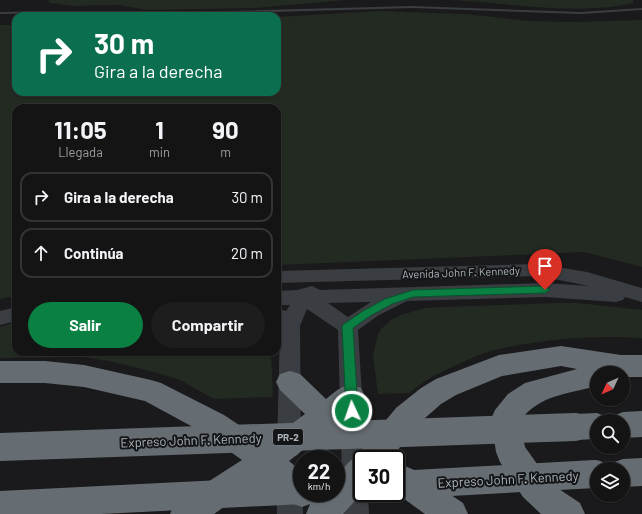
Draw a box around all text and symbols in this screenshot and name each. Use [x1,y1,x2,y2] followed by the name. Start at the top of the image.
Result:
[94,26,154,60] text: 30 m
[28,28,80,80] icon: right
[94,60,222,82] text: Gira a la derecha
[54,115,107,144] text: 11:05
[155,115,164,144] text: 1
[212,115,239,144] text: 90
[58,144,103,160] text: Llegada
[149,144,170,160] text: min
[220,144,231,160] text: m
[30,186,52,208] icon: right
[64,188,174,206] text: Gira a la derecha
[231,188,263,206] text: 30 m
[30,242,52,264] icon: ahead
[64,244,124,262] text: Continúa
[231,244,263,262] text: 20 m
[528,249,562,290] pin
[534,255,556,277] icon: arrive
[402,263,520,281] street label: Avenida John F. Kennedy
[28,302,143,348] button: Salir
[151,302,265,348] button: Compartir
[590,366,630,406] north arrow
[590,366,630,502] map controls
[331,390,373,432] position arrow
[590,414,630,454] button: search
[273,429,303,445] road number: PR-2
[120,430,262,450] street label: Expreso John F. Kennedy
[353,450,405,502] speed limit sign: 30
[308,459,330,483] text: 22
[590,462,630,502] button: layers
[437,467,579,491] street label: Expreso John F. Kennedy
[308,480,330,492] text: km/h

